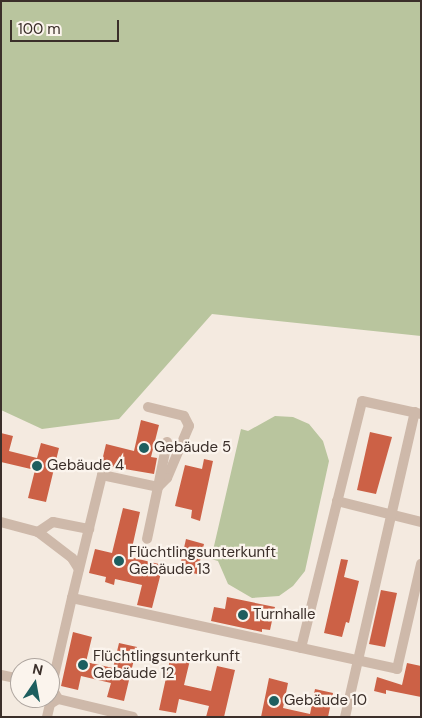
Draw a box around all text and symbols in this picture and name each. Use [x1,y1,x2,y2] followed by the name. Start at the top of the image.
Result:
[12,10,121,42] scale bar
[18,19,61,39] text: 100 m
[154,439,231,457] place label: Gebäude 5
[138,442,150,454] marker: Gebäude 5
[47,457,124,475] place label: Gebäude 4
[31,460,43,472] marker: Gebäude 4
[129,543,276,578] place label: Flüchtlingsunterkunft Gebäude 13
[113,555,125,567] marker: Flüchtlingsunterkunft Gebäude 13
[253,606,315,624] place label: Turnhalle
[237,609,249,621] marker: Turnhalle
[93,647,240,682] place label: Flüchtlingsunterkunft Gebäude 12
[10,658,60,708] north arrow
[31,659,45,679] text: N
[77,659,89,671] marker: Flüchtlingsunterkunft Gebäude 12
[284,692,367,710] place label: Gebäude 10
[268,695,280,707] marker: Gebäude 10

